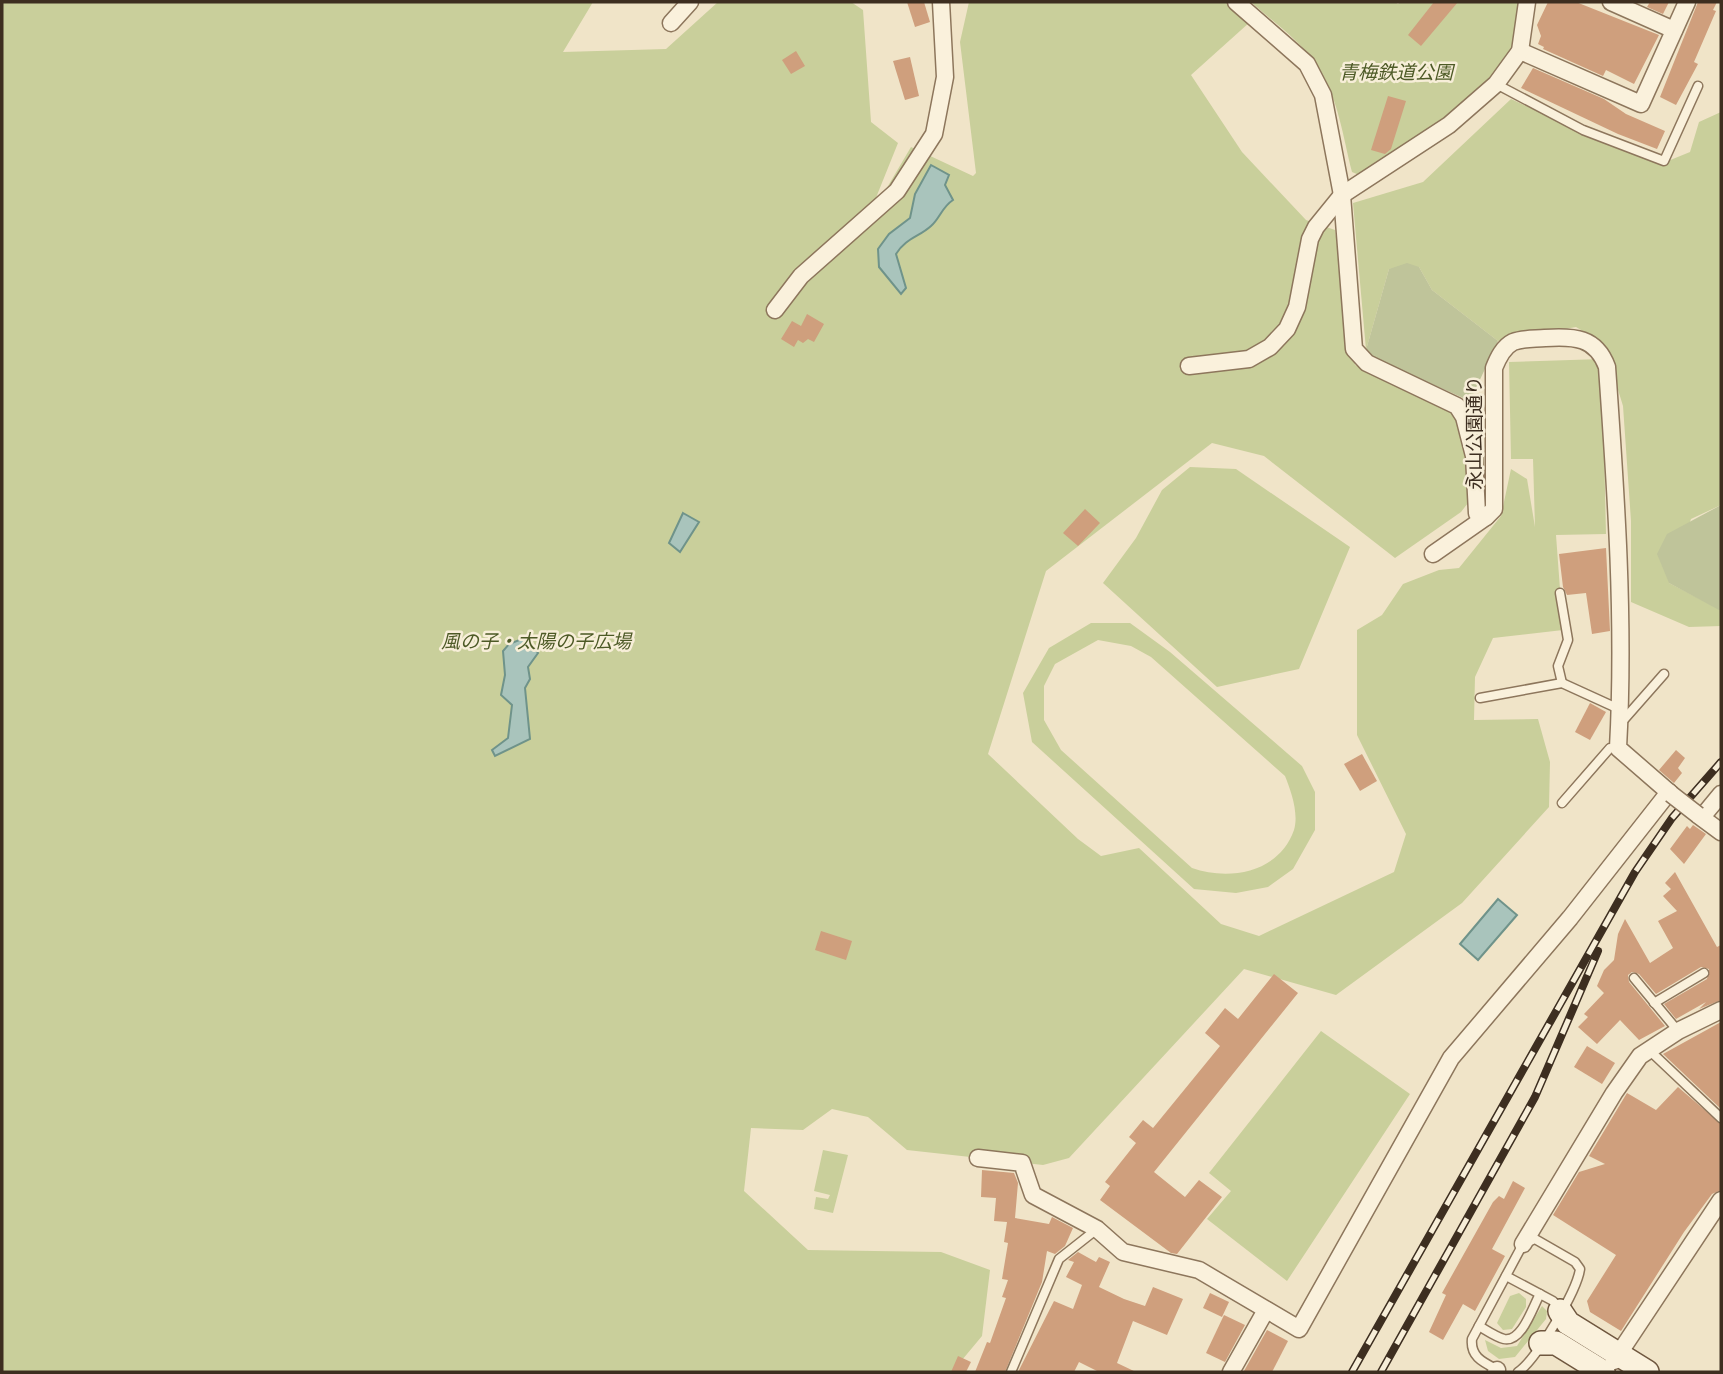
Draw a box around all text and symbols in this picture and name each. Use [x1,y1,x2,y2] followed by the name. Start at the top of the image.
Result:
[1339,60,1456,84] park label: 青梅鉄道公園
[1462,376,1486,490] street label: 永山公園通り
[441,629,633,653] park label: 風の子・太陽の子広場

